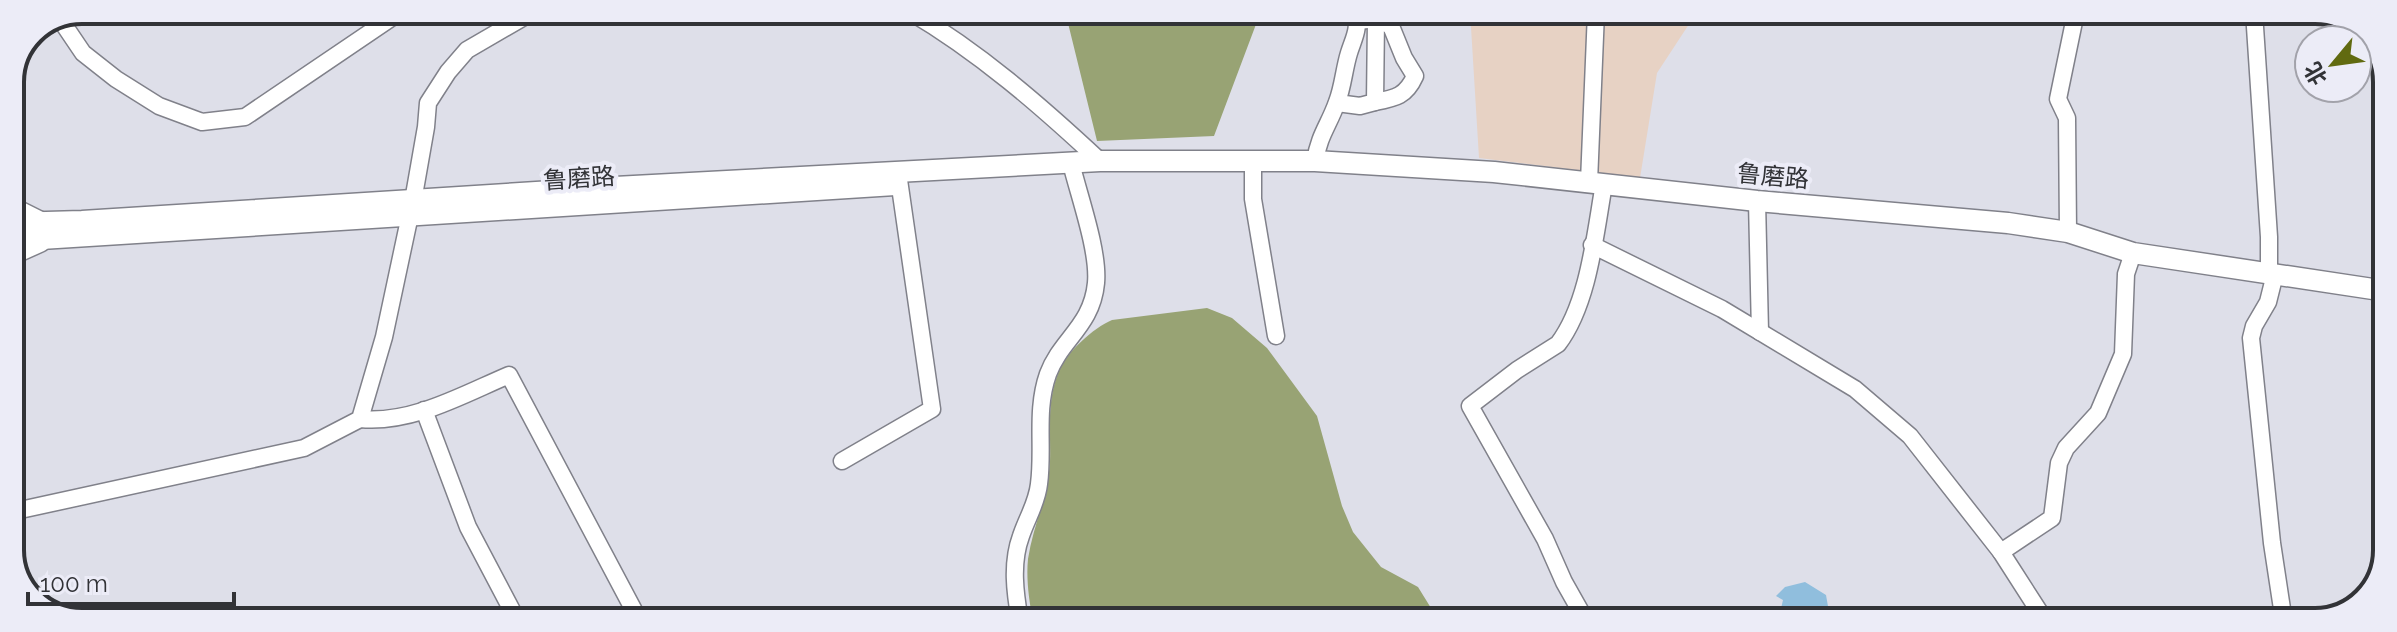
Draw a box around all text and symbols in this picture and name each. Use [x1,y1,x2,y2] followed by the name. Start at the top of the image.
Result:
[2293,24,2373,104] north arrow
[2299,58,2332,90] text: 北
[1736,158,1810,194] street label: 鲁磨路
[542,161,616,195] street label: 鲁磨路
[28,556,234,606] scale bar
[40,569,108,598] text: 100 m

